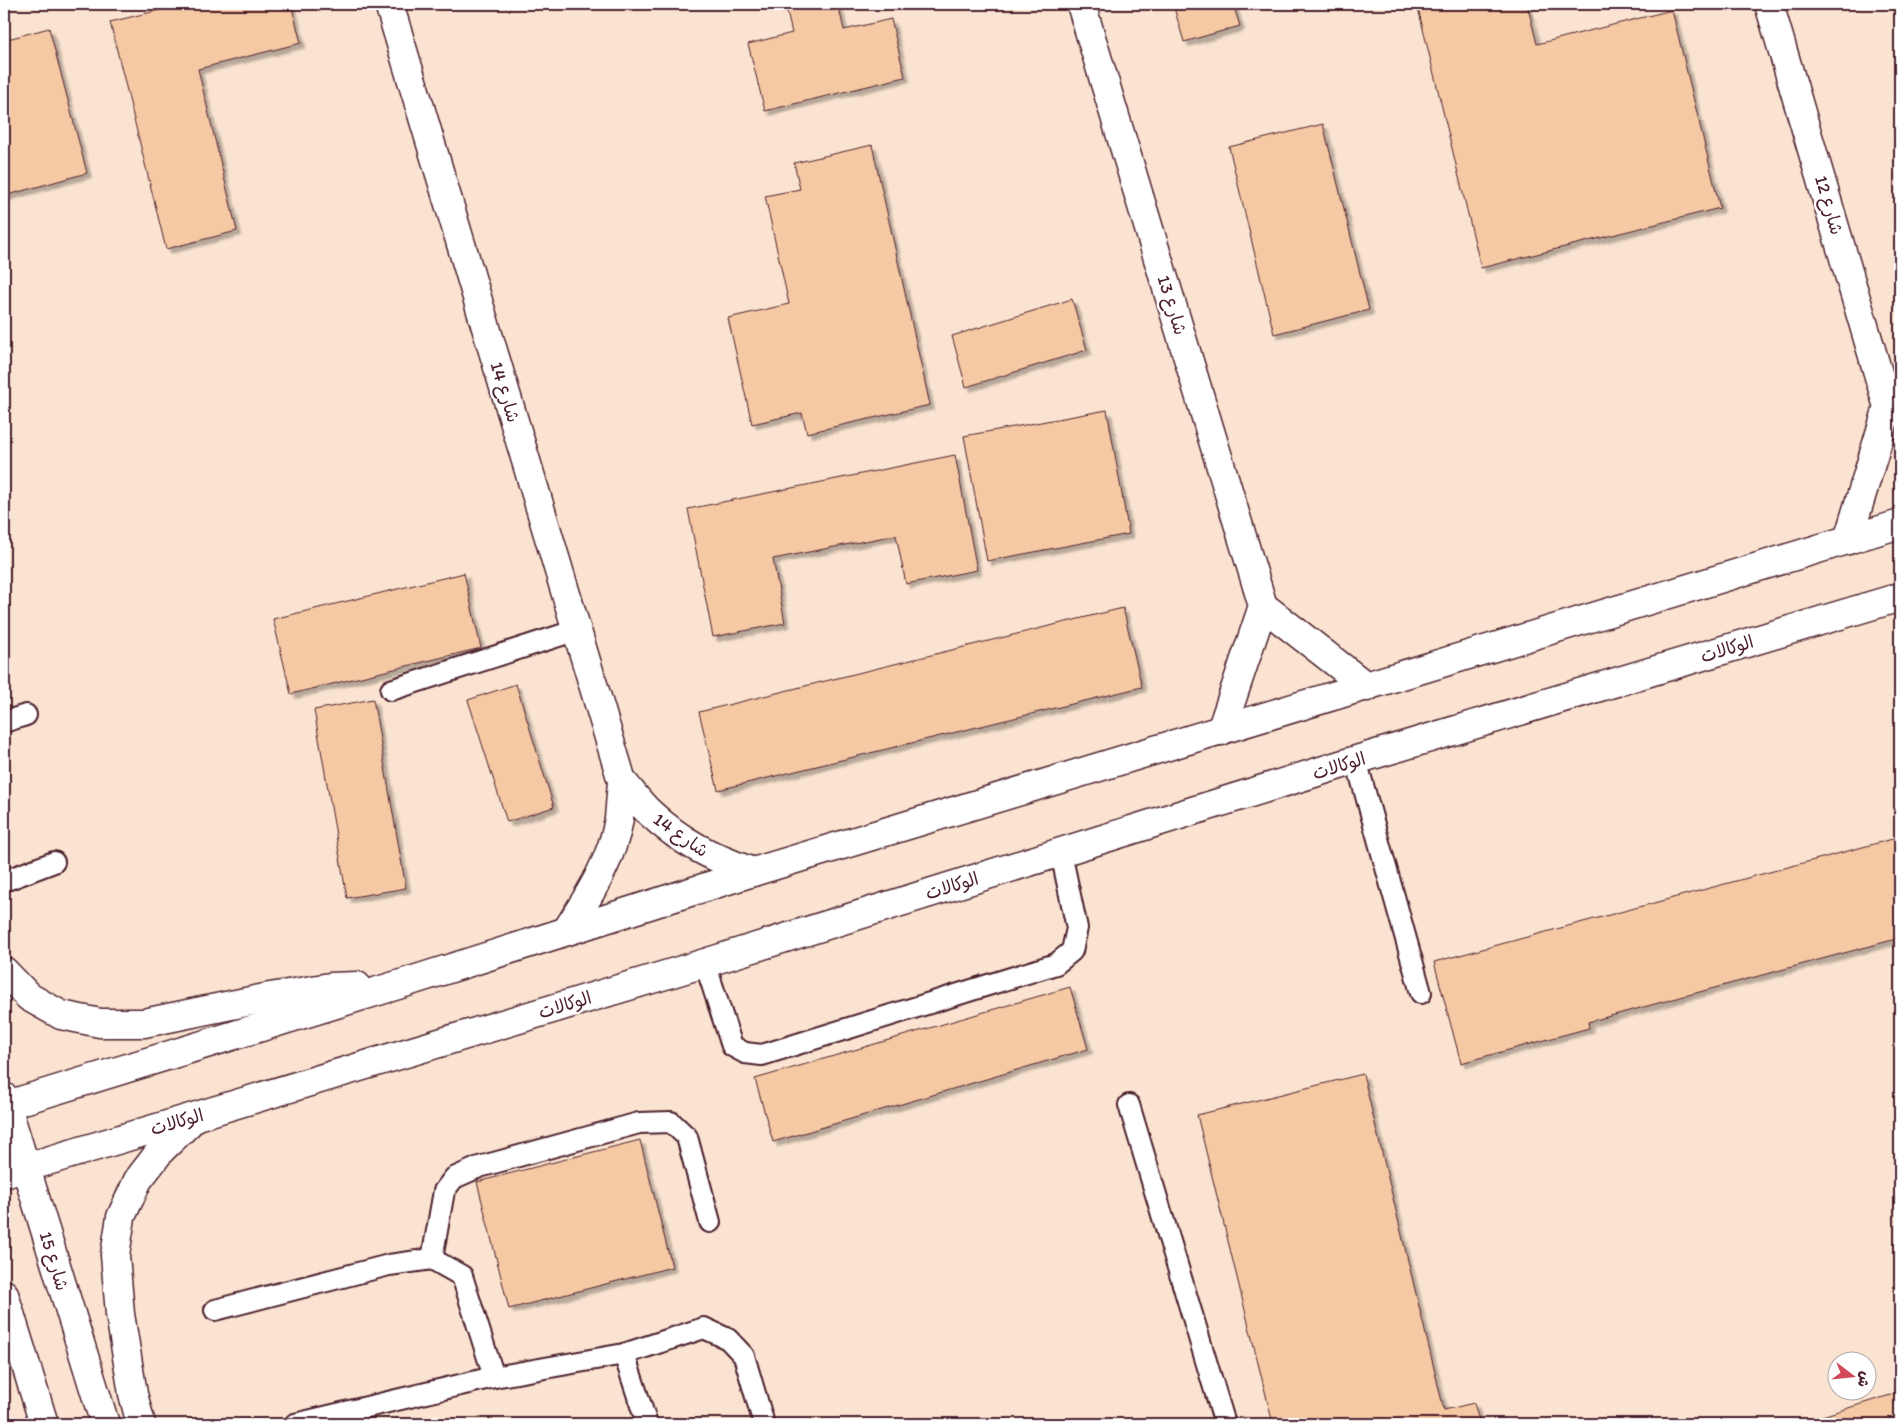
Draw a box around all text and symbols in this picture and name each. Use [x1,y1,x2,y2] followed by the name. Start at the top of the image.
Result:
[1809,173,1848,238] street label: شارع 12
[1152,273,1191,338] street label: شارع 13
[484,359,525,425] street label: شارع 14
[1698,631,1756,667] street label: الوكالات
[1310,748,1368,784] street label: الوكالات
[649,808,713,863] street label: شارع 14
[923,868,981,904] street label: الوكالات
[536,987,594,1023] street label: الوكالات
[148,1104,206,1140] street label: الوكالات
[34,1229,73,1294] street label: شارع 15
[1826,1350,1876,1400] north arrow
[1854,1370,1874,1389] text: ش

